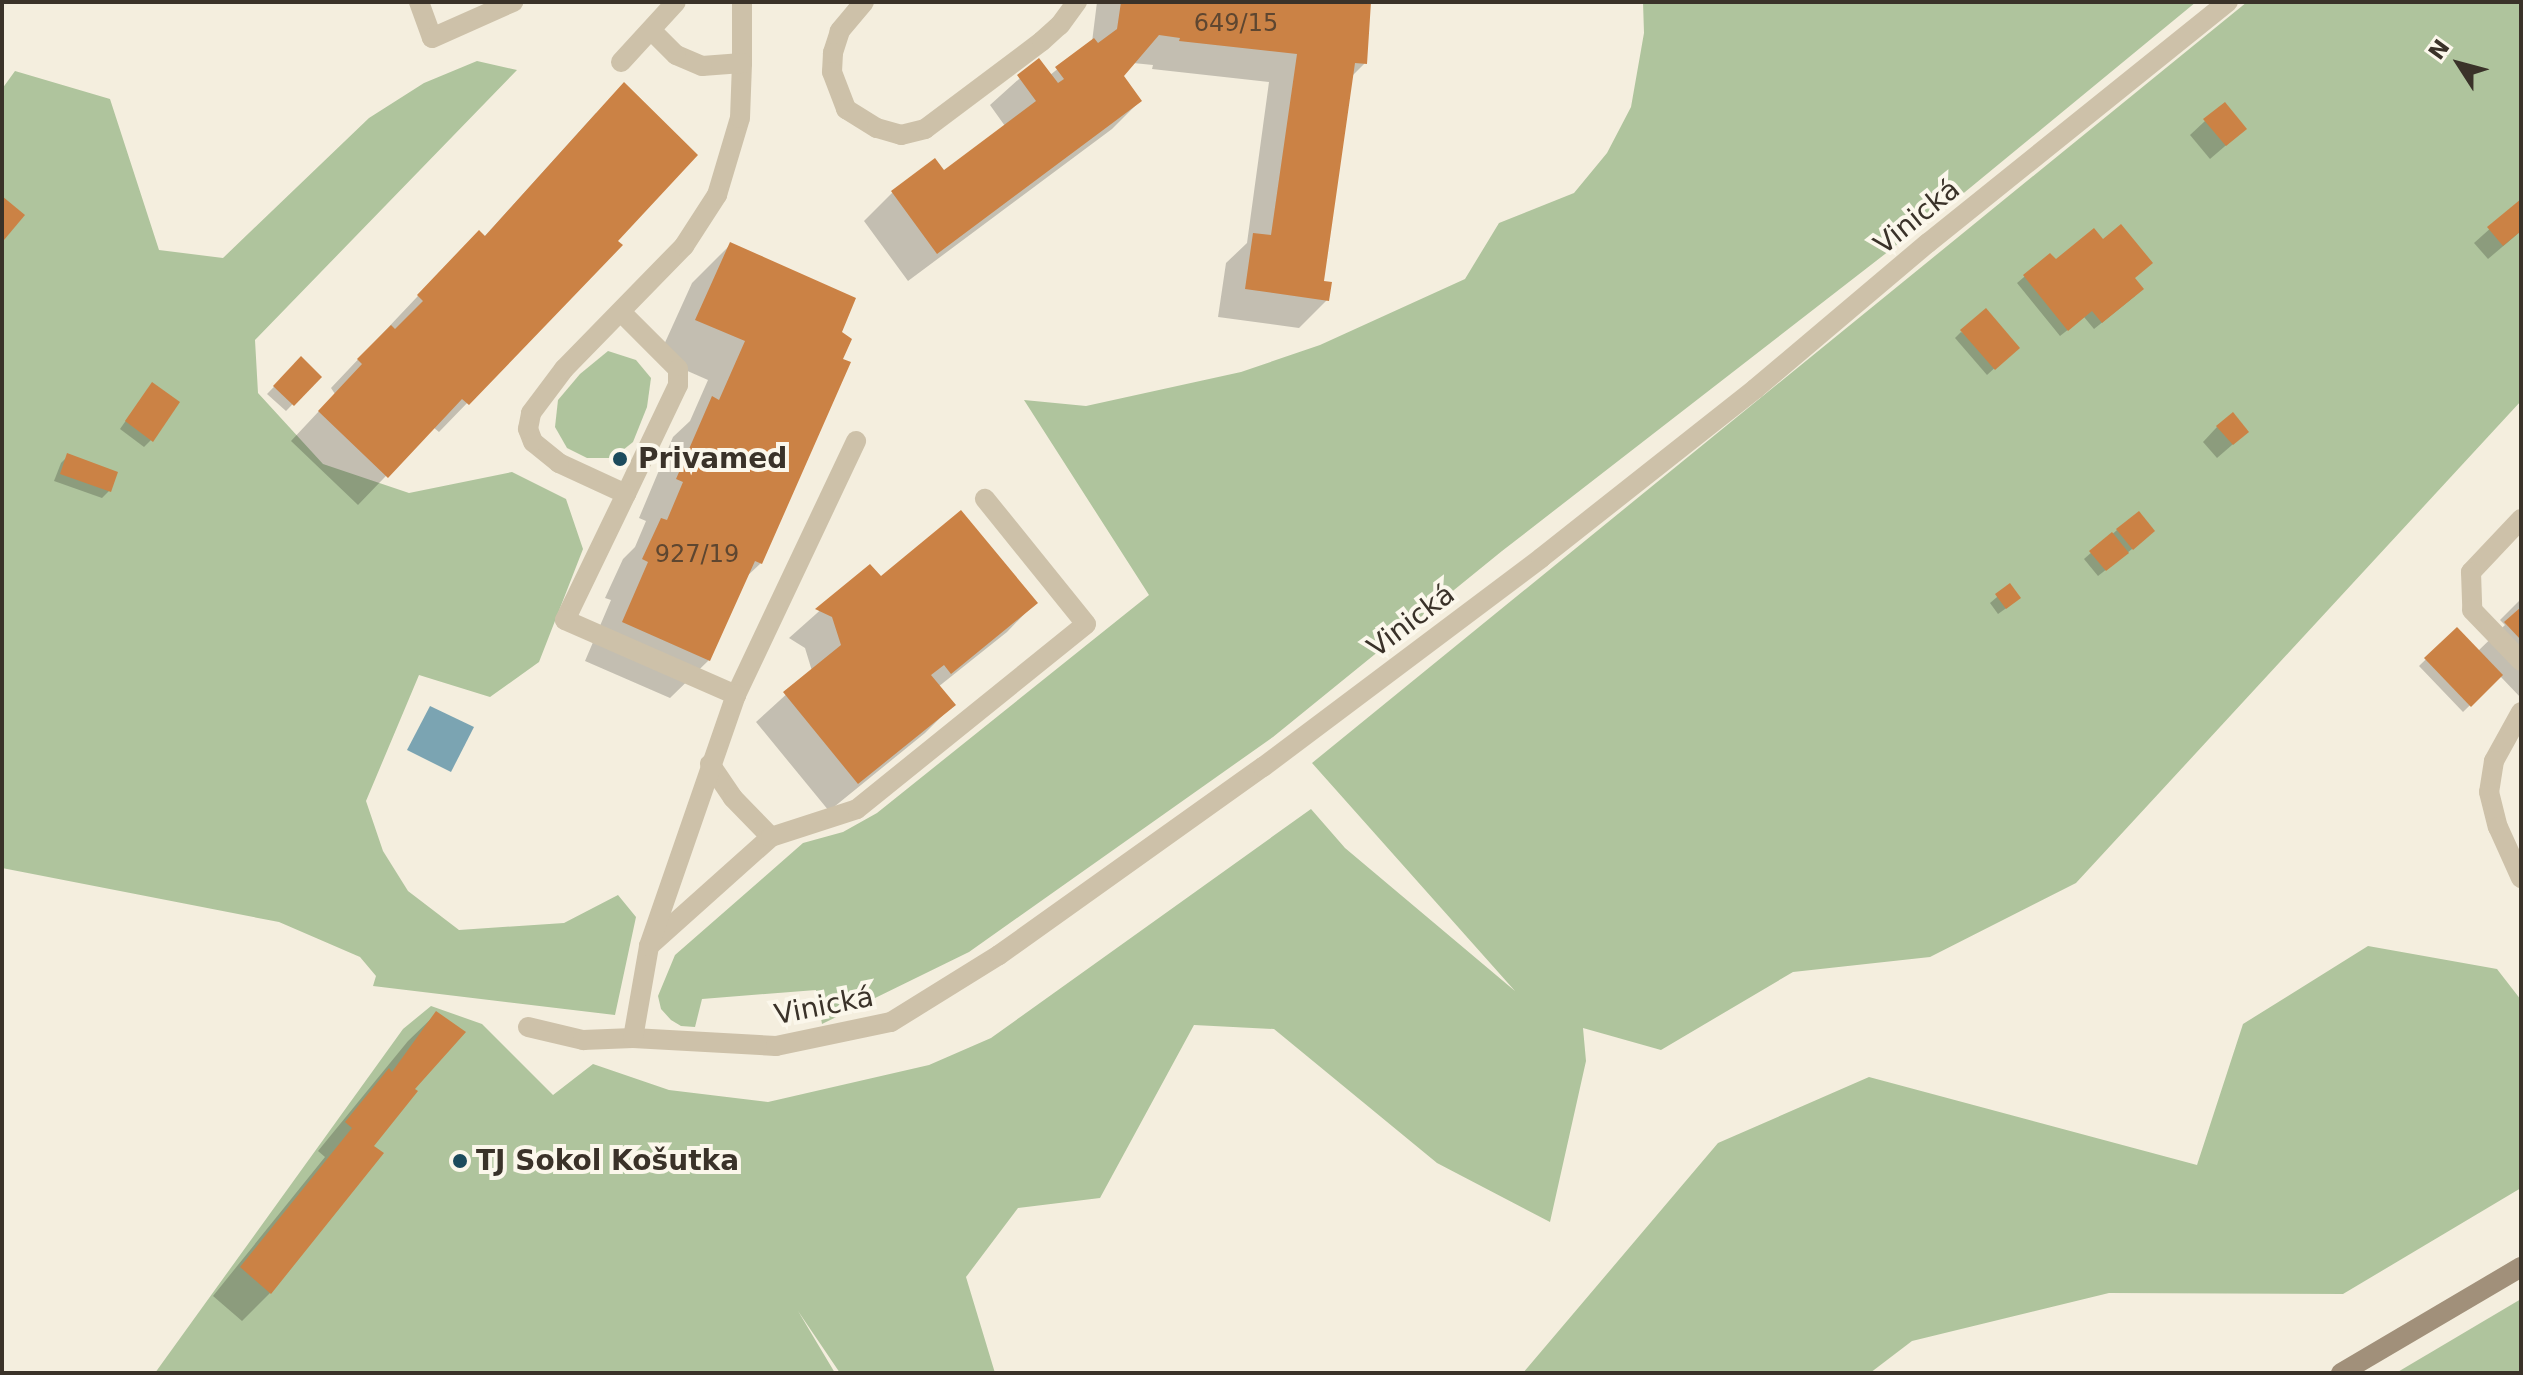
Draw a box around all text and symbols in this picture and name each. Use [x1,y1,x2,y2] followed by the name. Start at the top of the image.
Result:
[1194,10,1278,38] house number: 649/15
[2419,24,2499,104] north arrow
[2424,35,2455,64] text: N
[1868,172,1966,262] street label: Vinická
[638,442,787,476] place label: Privamed
[609,448,631,470] marker: Privamed
[655,541,739,569] house number: 927/19
[1361,577,1461,665] street label: Vinická
[772,980,876,1032] street label: Vinická
[476,1144,739,1178] place label: TJ Sokol Košutka
[451,1152,469,1170] marker: TJ Sokol Košutka

